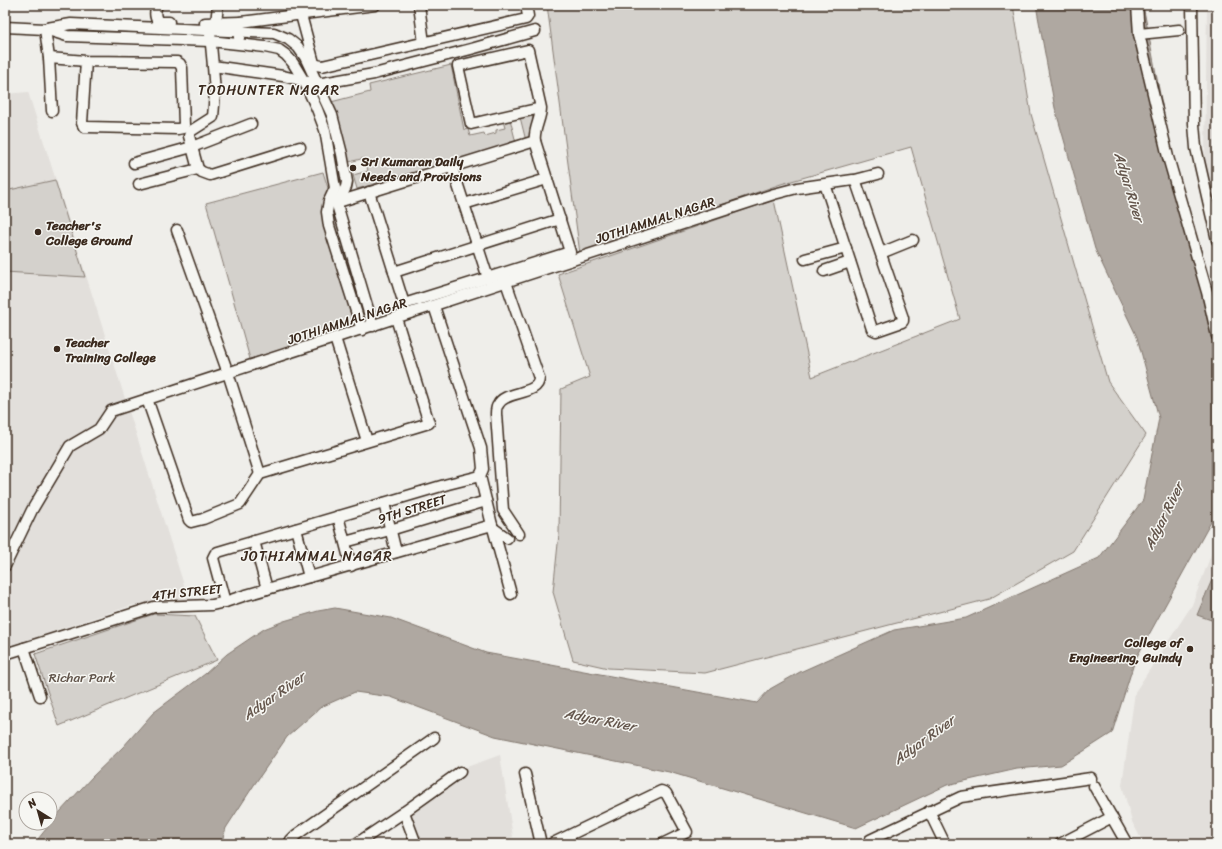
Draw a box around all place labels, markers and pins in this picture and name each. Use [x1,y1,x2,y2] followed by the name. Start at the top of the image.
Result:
[360,150,482,188] place label: Sri Kumaran Daily Needs and Provisions
[348,163,358,173] marker: Sri Kumaran Daily Needs and Provisions
[45,214,133,252] place label: Teacher's College Ground
[33,227,43,237] marker: Teacher's College Ground
[65,331,156,369] place label: Teacher Training College
[52,344,62,354] marker: Teacher Training College
[1069,631,1184,669] place label: College of Engineering, Guindy
[1185,644,1195,654] marker: College of Engineering, Guindy

